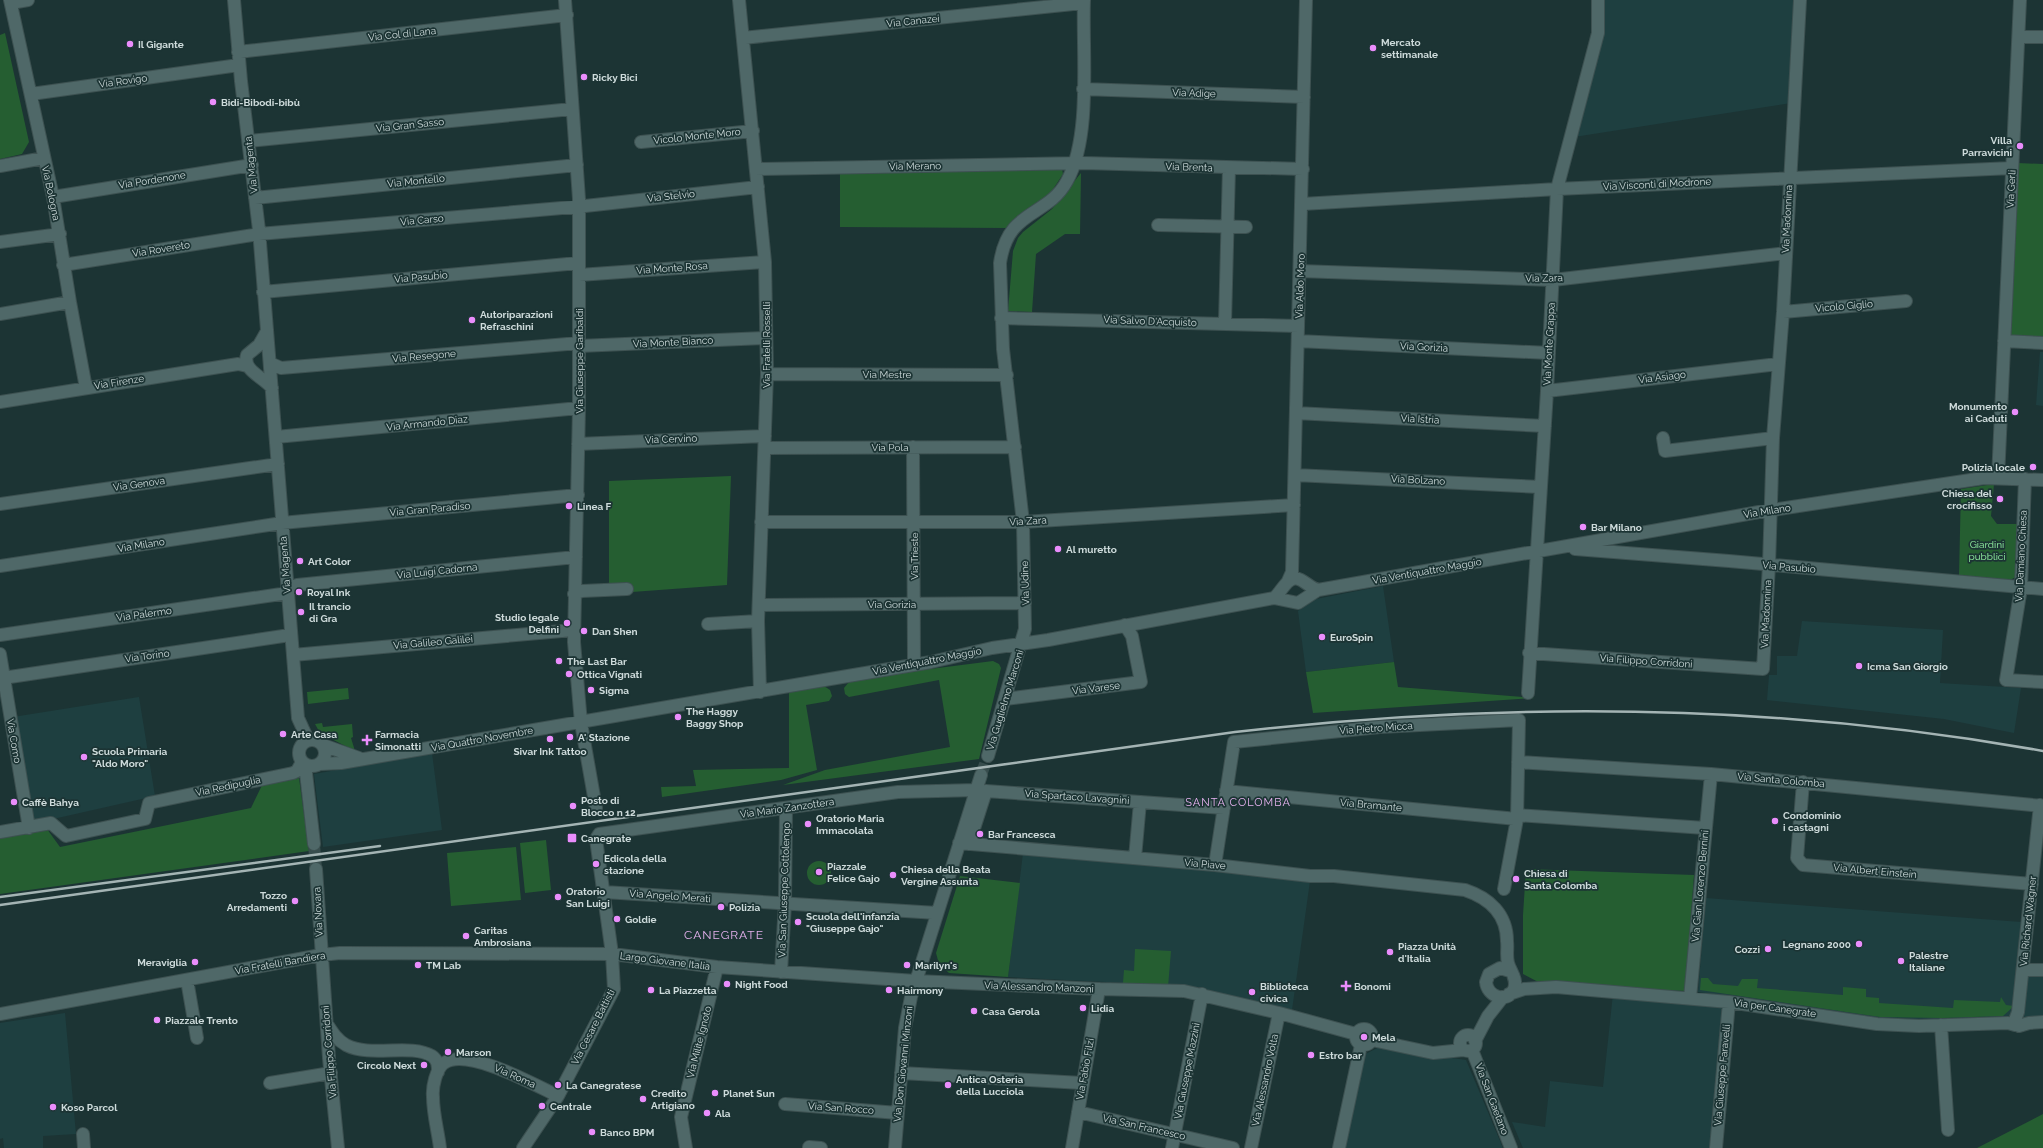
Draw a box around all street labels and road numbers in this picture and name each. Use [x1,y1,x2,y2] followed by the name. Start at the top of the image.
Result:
[886,13,940,29] street label: Via Canazei
[367,25,437,43] street label: Via Col di Lana
[98,72,148,90] street label: Via Rovigo
[1172,87,1216,99] street label: Via Adige
[375,116,445,134] street label: Via Gran Sasso
[653,126,741,146] street label: Vicolo Monte Moro
[243,136,259,194] street label: Via Magenta
[889,160,941,172] street label: Via Merano
[1165,161,1213,173] street label: Via Brenta
[40,165,62,221] street label: Via Bologna
[118,169,187,191] street label: Via Pordenone
[2005,170,2017,208] street label: Via Gerli
[387,172,445,189] street label: Via Montello
[1603,176,1712,192] street label: Via Visconti di Modrone
[1780,185,1794,253] street label: Via Madonnina
[647,188,696,204] street label: Via Stelvio
[400,213,444,227] street label: Via Carso
[131,239,191,259] street label: Via Rovereto
[1293,253,1307,319] street label: Via Aldo Moro
[636,260,708,276] street label: Via Monte Rosa
[394,269,448,285] street label: Via Pasubio
[1525,272,1563,284] street label: Via Zara
[1815,298,1873,314] street label: Vicolo Giglio
[761,302,772,388] street label: Via Fratelli Rosselli
[1541,302,1557,386] street label: Via Monte Grappa
[574,309,585,413] street label: Via Giuseppe Garibaldi
[1103,314,1197,328] street label: Via Salvo D'Acquisto
[632,334,714,350] street label: Via Monte Bianco
[1400,340,1448,354] street label: Via Gorizia
[392,348,456,364] street label: Via Resegone
[863,369,912,380] street label: Via Mestre
[1638,369,1687,385] street label: Via Asiago
[93,373,145,391] street label: Via Firenze
[1400,412,1440,426] street label: Via Istria
[386,413,468,433] street label: Via Armando Diaz
[645,433,697,445] street label: Via Cervino
[871,442,909,453] street label: Via Pola
[1391,473,1446,487] street label: Via Bolzano
[112,475,166,493] street label: Via Genova
[389,500,471,518] street label: Via Gran Paradiso
[1742,502,1792,520] street label: Via Milano
[2013,510,2029,602] street label: Via Damiano Chiesa
[1009,515,1047,527] street label: Via Zara
[909,532,920,580] street label: Via Trieste
[116,536,166,554] street label: Via Milano
[277,536,293,594] street label: Via Magenta
[1372,556,1482,586] street label: Via Ventiquattro Maggio
[1762,559,1816,575] street label: Via Pasubio
[1019,560,1031,605] street label: Via Udine
[396,561,478,581] street label: Via Luigi Cadorna
[1759,580,1773,648] street label: Via Madonnina
[868,599,916,610] street label: Via Gorizia
[116,605,172,623] street label: Via Palermo
[393,633,473,651] street label: Via Galileo Galilei
[872,645,982,677] street label: Via Ventiquattro Maggio
[124,647,170,665] street label: Via Torino
[984,648,1026,752] street label: Via Guglielmo Marconi
[1599,652,1693,670] street label: Via Filippo Corridoni
[1071,680,1121,696] street label: Via Varese
[5,718,23,764] street label: Via Como
[1339,720,1413,736] street label: Via Pietro Micca
[430,725,534,753] street label: Via Quattro Novembre
[1737,771,1825,789] street label: Via Santa Colomba
[194,774,262,798] street label: Via Redipuglia
[1024,788,1130,806] street label: Via Spartaco Lavagnini
[739,796,835,820] street label: Via Mario Zanzottera
[1340,797,1403,813] street label: Via Bramante
[776,822,792,958] street label: Via San Giuseppe Cottolengo
[1690,830,1710,942] street label: Via Gian Lorenzo Bernini
[1184,857,1226,871] street label: Via Piave
[1833,862,1917,880] street label: Via Albert Einstein
[2018,875,2038,967] street label: Via Richard Wagner
[311,887,325,937] street label: Via Novara
[629,888,711,904] street label: Via Angelo Merati
[234,950,326,976] street label: Via Fratelli Bandiera
[619,950,711,972] street label: Largo Giovane Italia
[984,980,1094,994] street label: Via Alessandro Manzoni
[569,987,617,1067] street label: Via Cesare Battisti
[1733,997,1817,1019] street label: Via per Canegrate
[319,1005,339,1099] street label: Via Filippo Corridoni
[685,1005,713,1079] street label: Via Milite Ignoto
[891,1006,915,1122] street label: Via Don Giovanni Minzoni
[1172,1022,1202,1120] street label: Via Giuseppe Mazzini
[1712,1024,1732,1126] street label: Via Giuseppe Faravelli
[1250,1033,1280,1127] street label: Via Alessandro Volta
[1074,1037,1096,1101] street label: Via Fabio Filzi
[493,1062,537,1090] street label: Via Roma
[1473,1062,1511,1136] street label: Via San Gaetano
[808,1100,874,1116] street label: Via San Rocco
[1102,1112,1187,1142] street label: Via San Francesco

